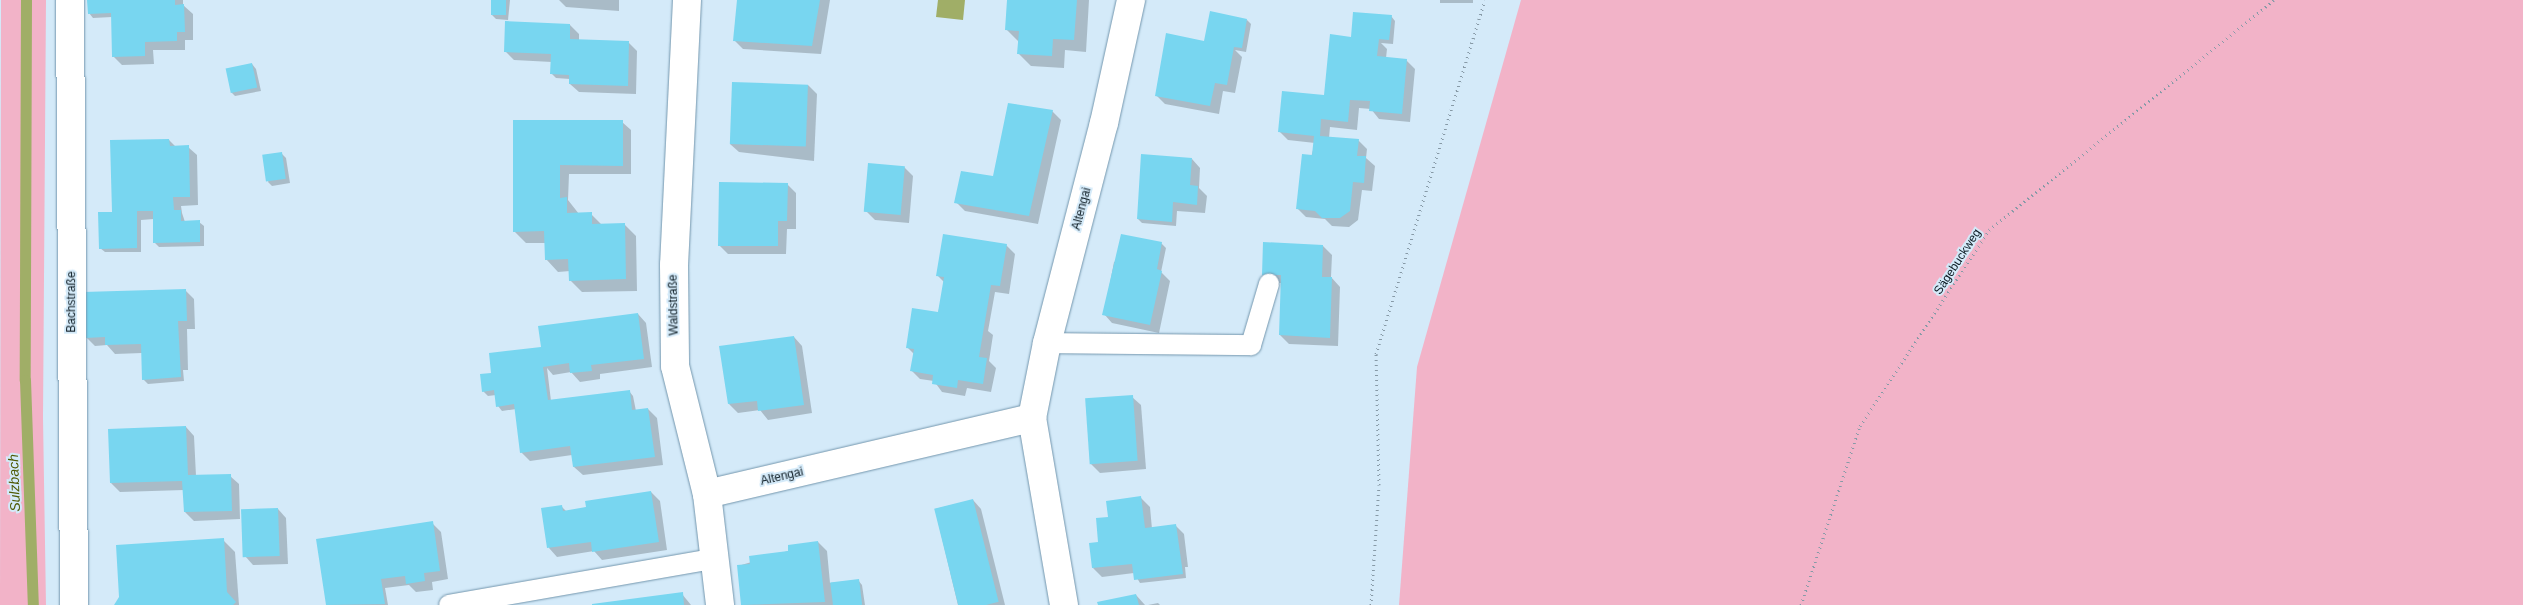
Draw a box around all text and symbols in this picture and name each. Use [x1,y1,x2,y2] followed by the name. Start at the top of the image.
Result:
[1069,186,1095,232] street label: Altengai
[1931,226,1985,298] street label: Sägebuckweg
[65,271,79,333] street label: Bachstraße
[666,274,682,336] street label: Waldstraße
[5,454,23,512] water label: Sulzbach
[759,465,805,489] street label: Altengai

